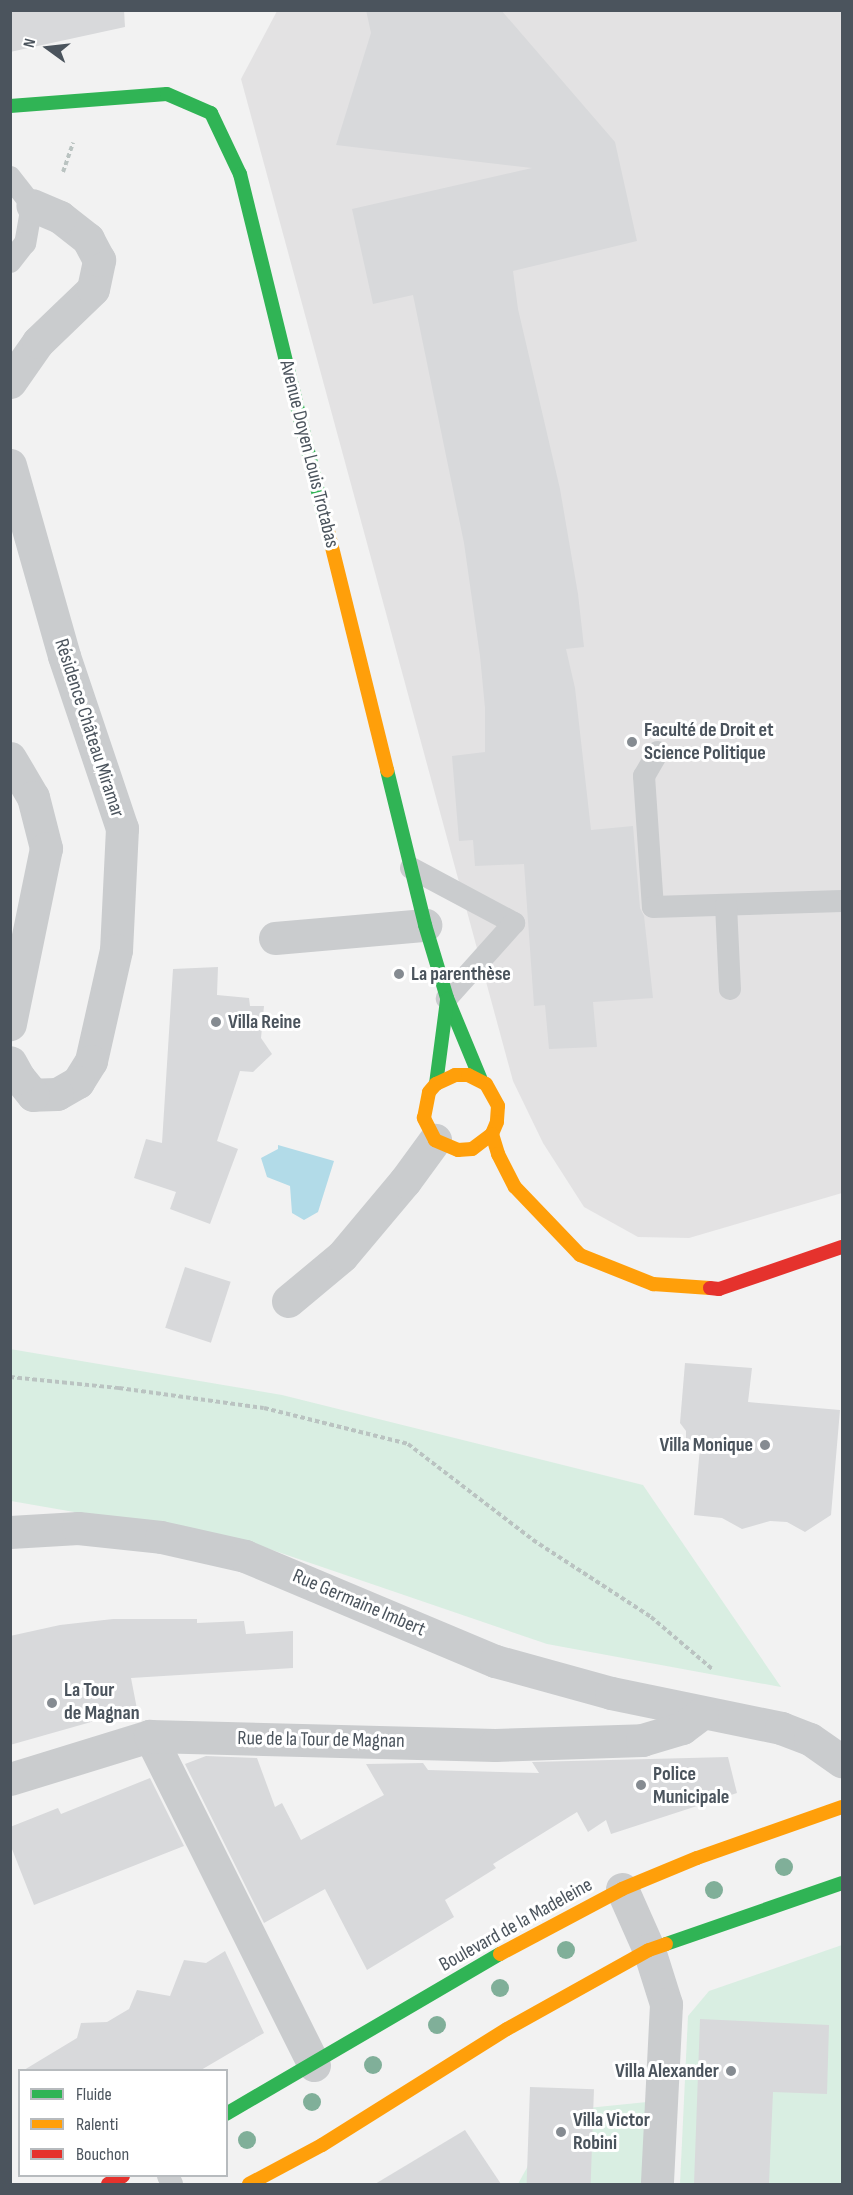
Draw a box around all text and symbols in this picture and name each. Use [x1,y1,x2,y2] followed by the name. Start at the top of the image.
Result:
[18,18,78,78] north arrow
[20,37,40,50] text: N
[274,358,344,550] street label: Avenue Doyen Louis Trotabas
[49,636,129,820] street label: Résidence Château Miramar
[644,718,774,765] place label: Faculté de Droit et Science Politique
[625,735,639,749] marker: Faculté de Droit et Science Politique
[411,962,511,986] place label: La parenthèse
[392,967,406,981] marker: La parenthèse
[228,1010,301,1034] place label: Villa Reine
[209,1015,223,1029] marker: Villa Reine
[659,1433,753,1457] place label: Villa Monique
[758,1438,772,1452] marker: Villa Monique
[289,1564,429,1642] street label: Rue Germaine Imbert
[64,1679,140,1726] place label: La Tour de Magnan
[45,1696,59,1710] marker: La Tour de Magnan
[237,1727,405,1753] street label: Rue de la Tour de Magnan
[653,1762,729,1809] place label: Police Municipale
[634,1778,648,1792] marker: Police Municipale
[435,1873,597,1977] street label: Boulevard de la Madeleine
[615,2059,719,2083] place label: Villa Alexander
[724,2064,738,2078] marker: Villa Alexander
[18,2069,228,2177] legend
[76,2084,112,2105] text: Fluide
[573,2108,650,2155] place label: Villa Victor Robini
[76,2114,118,2135] text: Ralenti
[554,2125,568,2139] marker: Villa Victor Robini
[76,2144,129,2165] text: Bouchon

